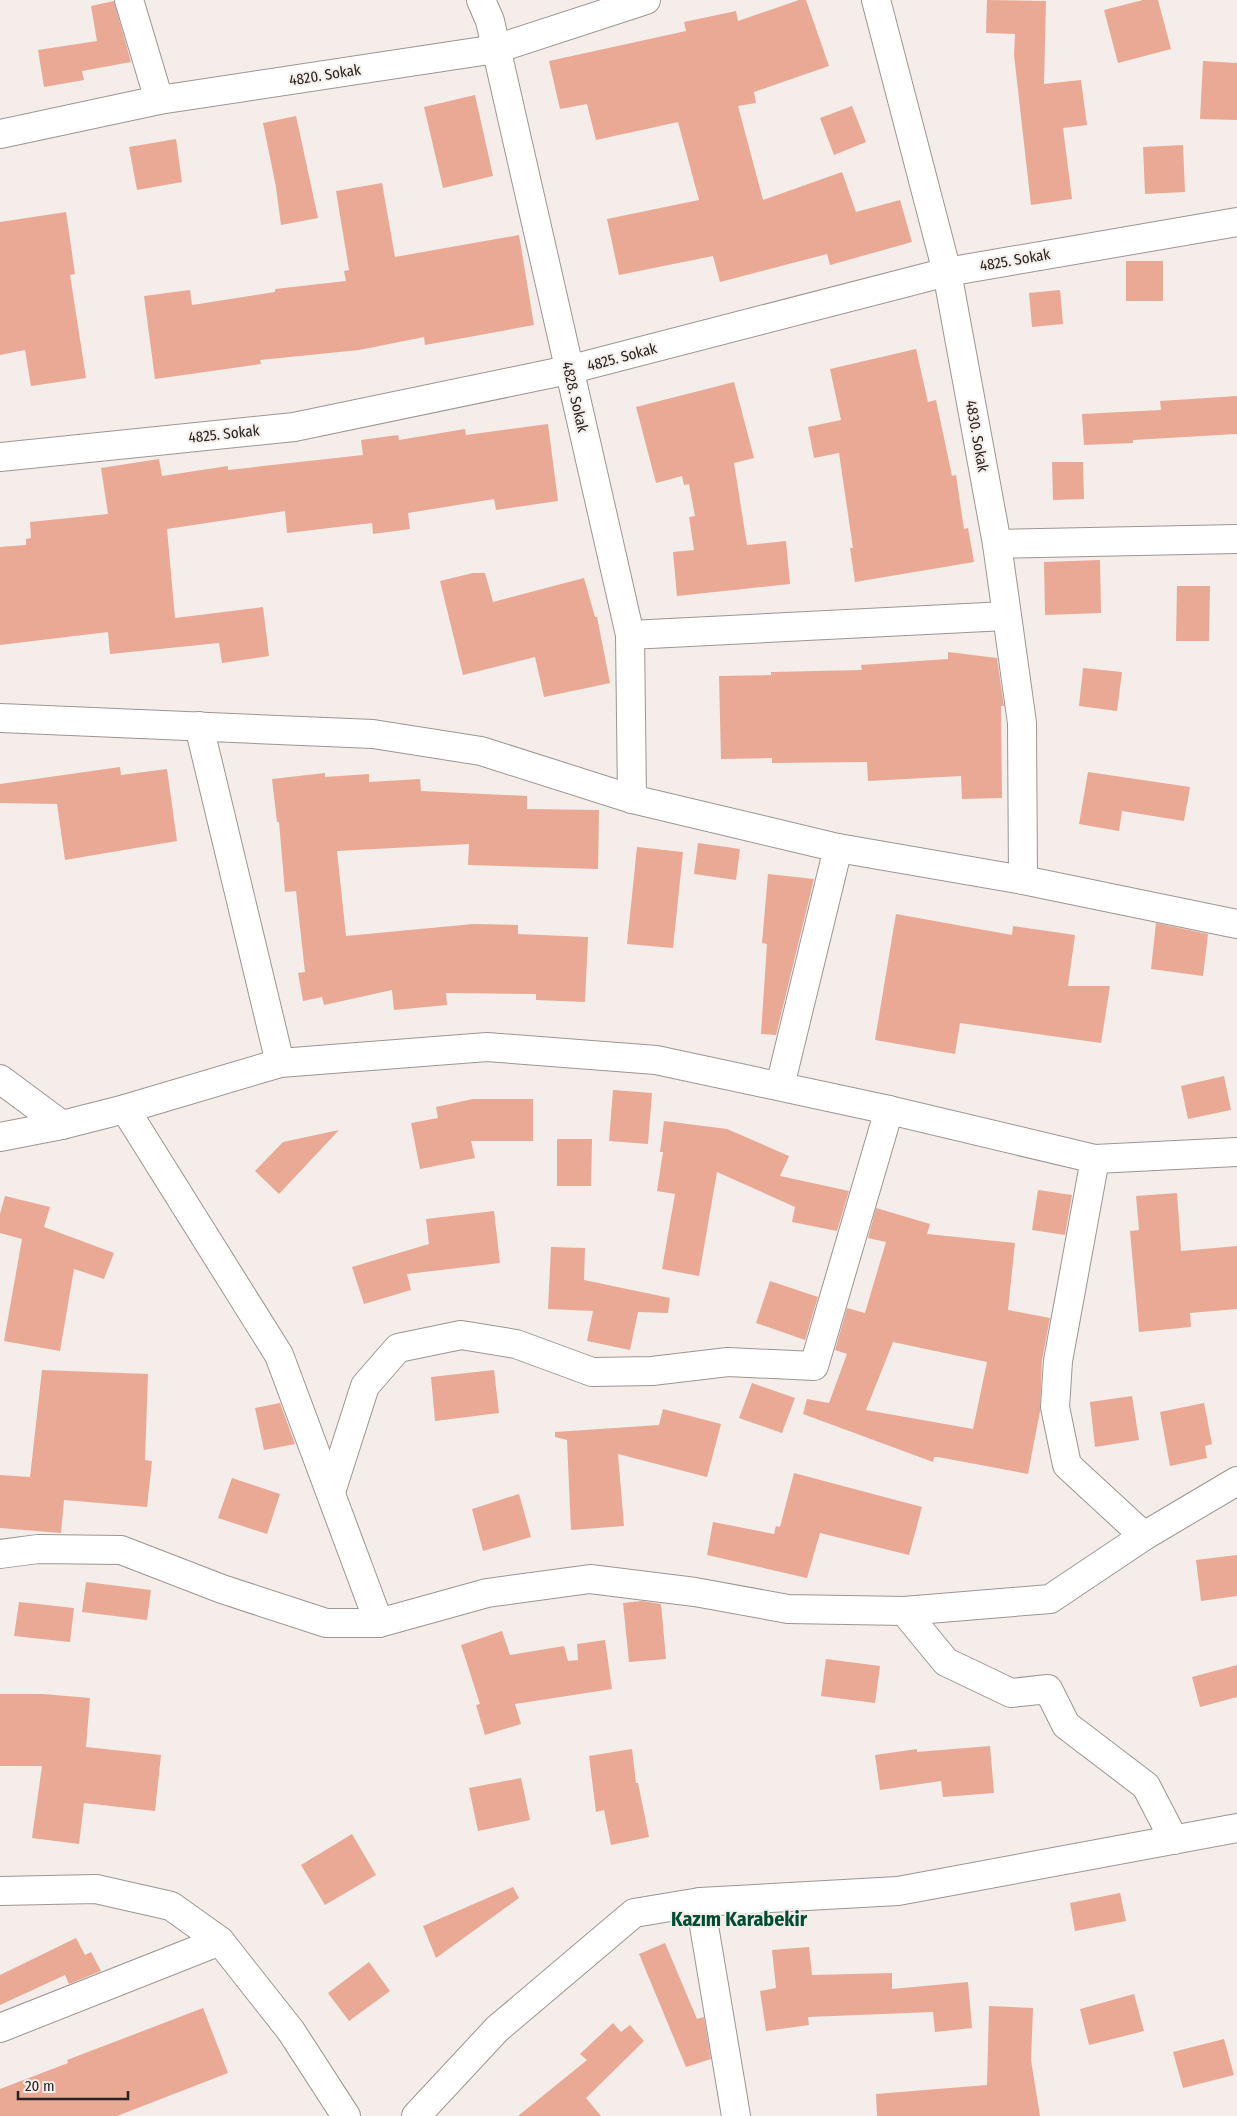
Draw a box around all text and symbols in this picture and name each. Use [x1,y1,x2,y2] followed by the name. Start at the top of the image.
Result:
[288,60,362,90] street label: 4820. Sokak
[978,245,1052,275] street label: 4825. Sokak
[585,339,659,375] street label: 4825. Sokak
[558,360,592,434] street label: 4828. Sokak
[962,399,992,473] street label: 4830. Sokak
[188,421,260,447] street label: 4825. Sokak
[671,1907,808,1931] district label: Kazım Karabekir
[18,2068,128,2100] scale bar
[25,2077,55,2095] text: 20 m

